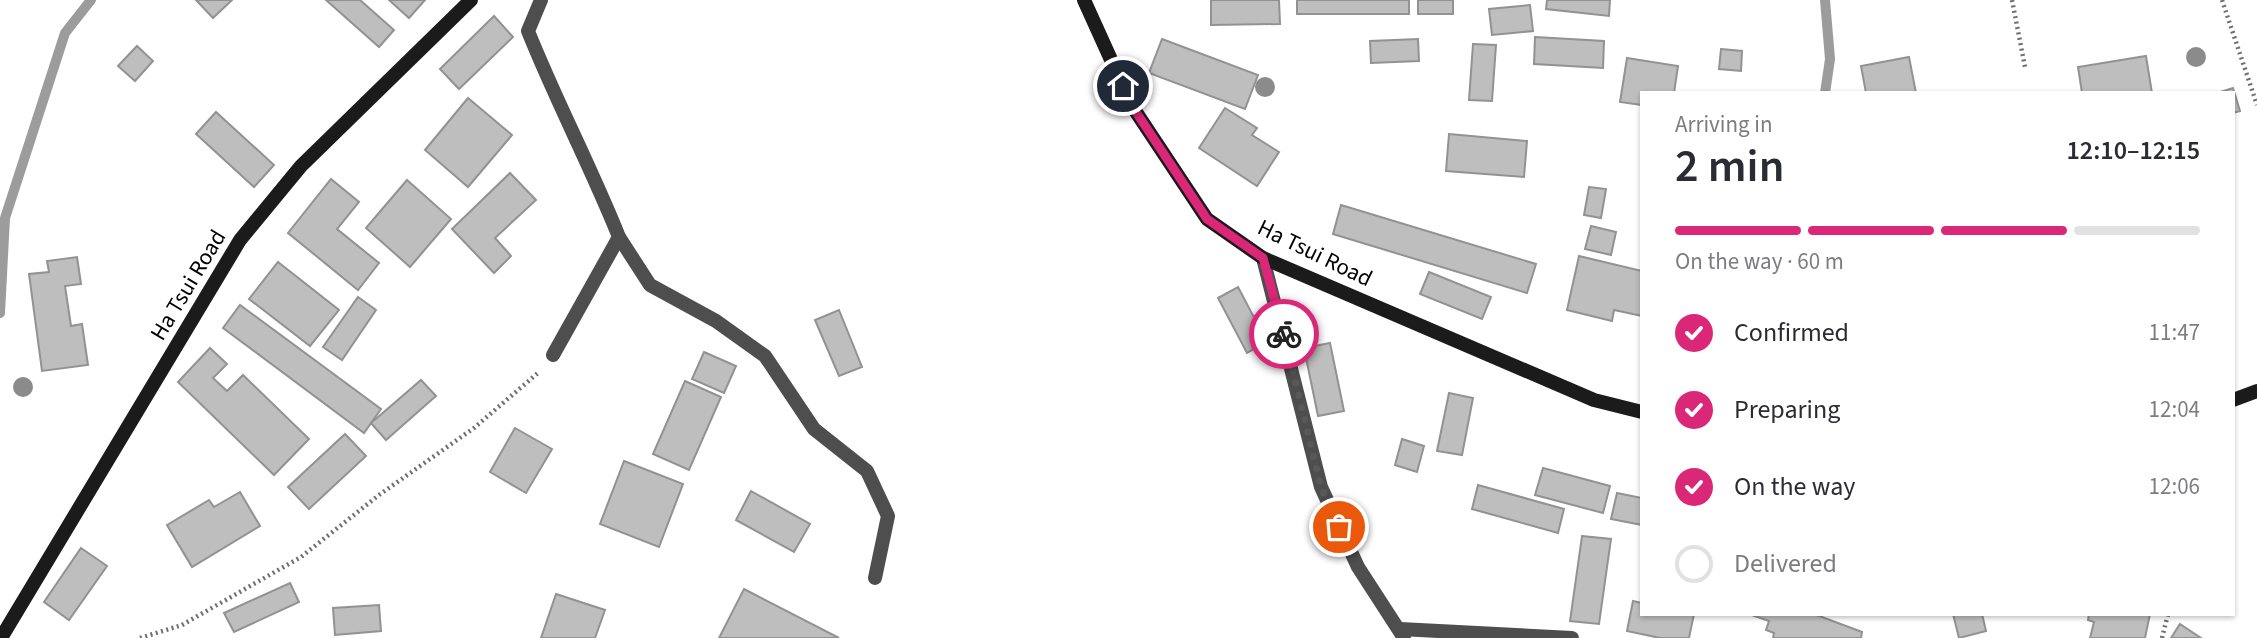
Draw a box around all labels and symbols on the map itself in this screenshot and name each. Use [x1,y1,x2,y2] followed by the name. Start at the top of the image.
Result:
[1093,56,1153,116] pin
[1252,211,1378,295] street label: Ha Tsui Road
[142,223,234,347] street label: Ha Tsui Road
[1249,299,1319,369] courier
[1309,497,1369,557] pin

